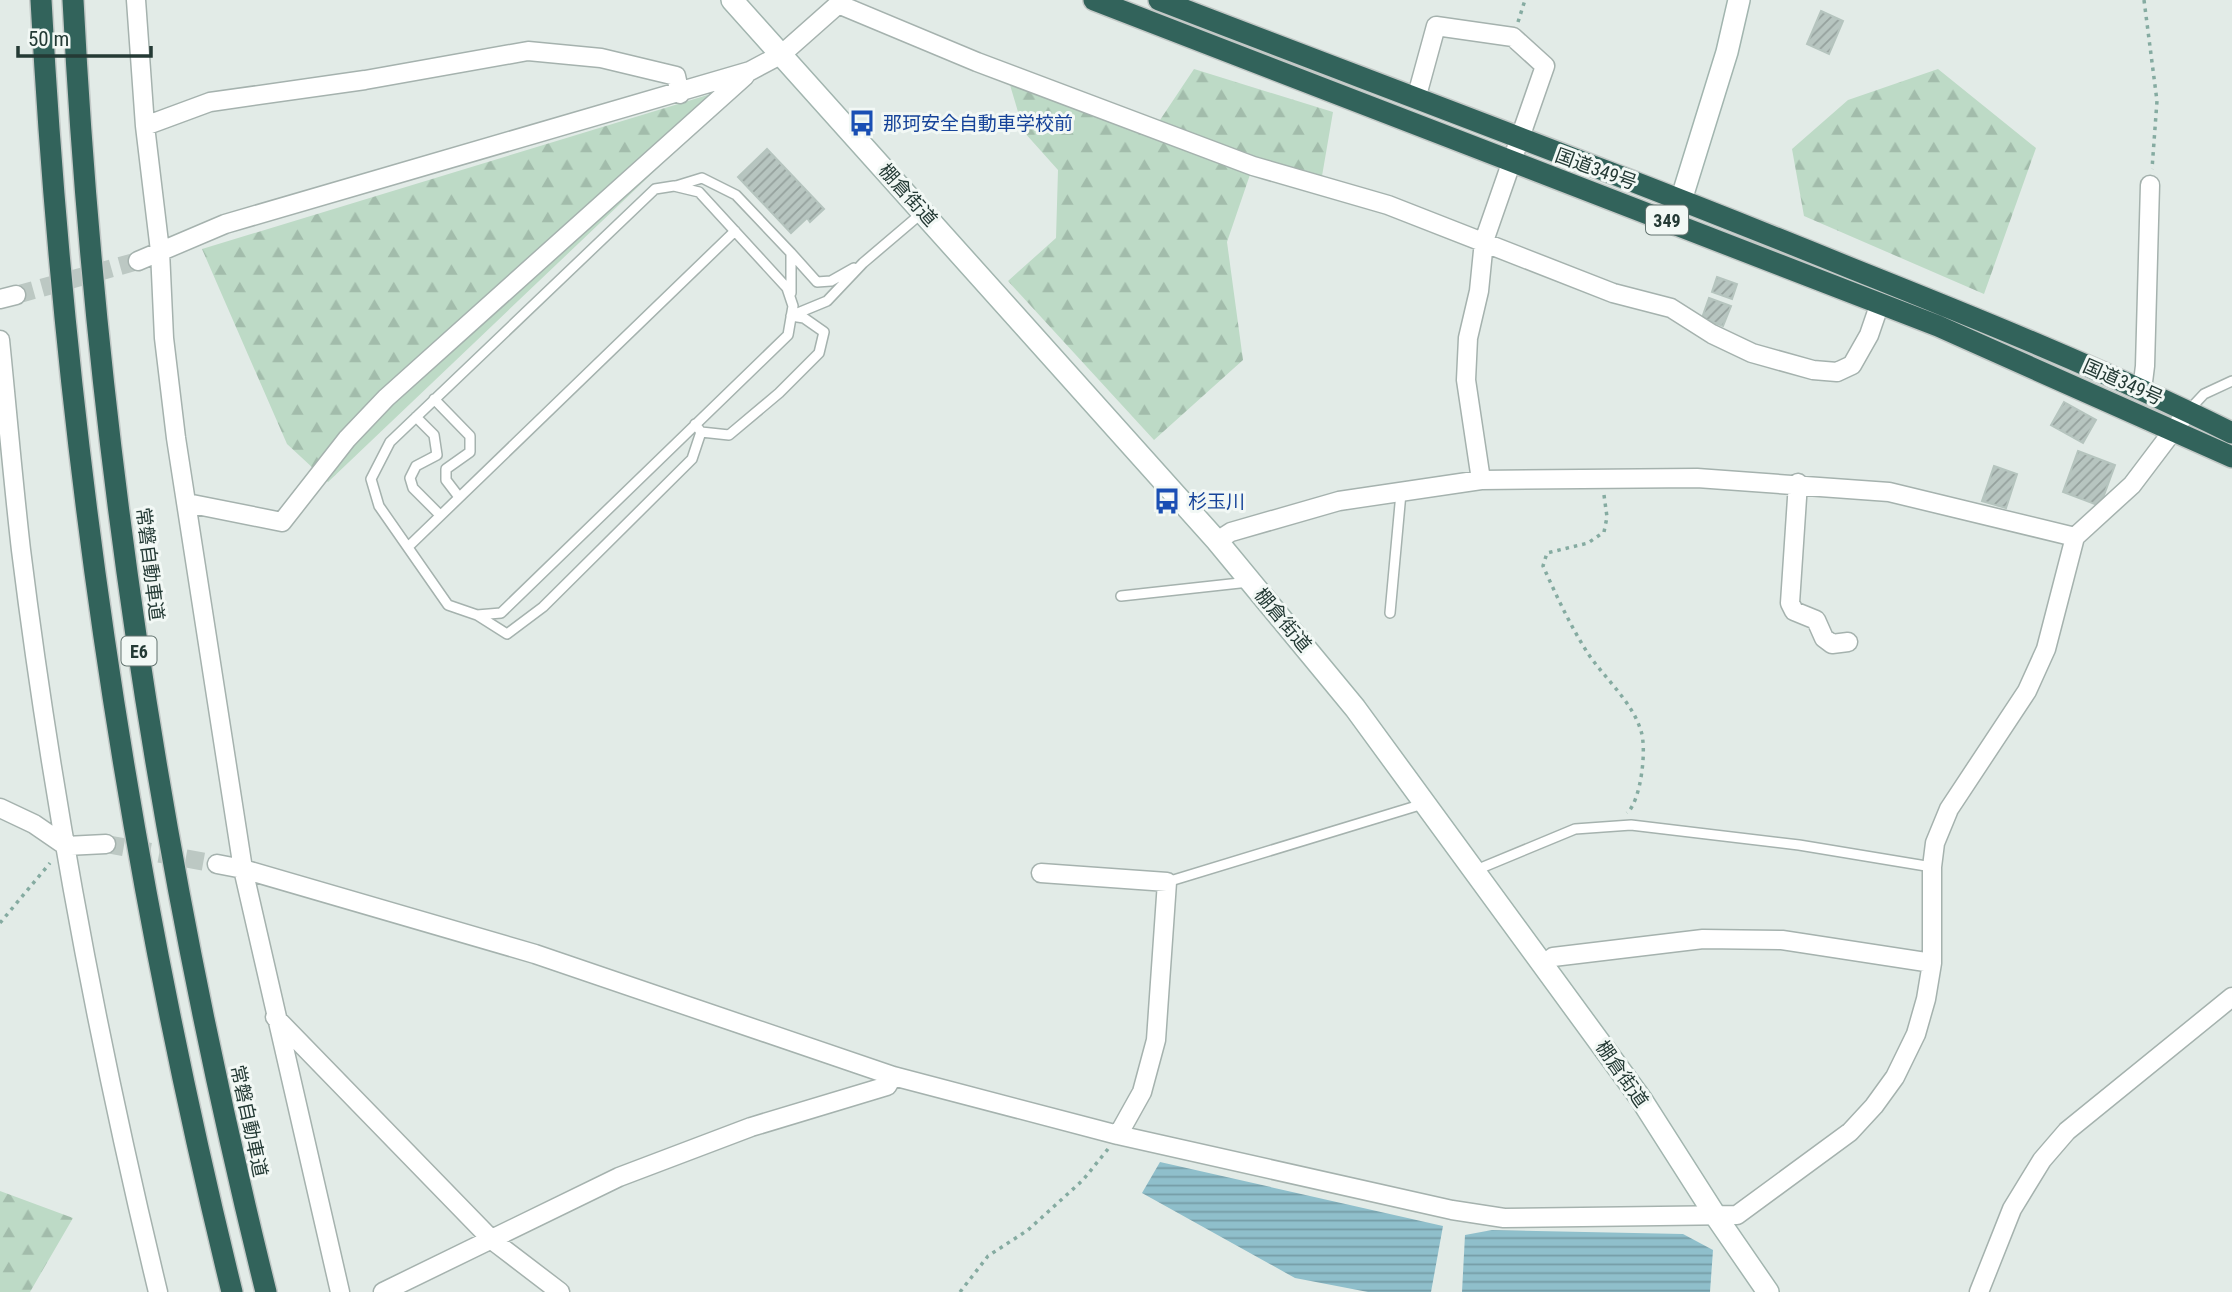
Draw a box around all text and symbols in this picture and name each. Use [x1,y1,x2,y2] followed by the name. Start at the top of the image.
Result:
[18,14,150,58] scale bar
[28,27,69,51] text: 50 m
[847,108,877,138] bus stop icon: 那珂安全自動車学校前
[883,112,1073,135] place label: 那珂安全自動車学校前
[1552,144,1640,194] street label: 国道349号
[874,159,942,231] street label: 棚倉街道
[1646,205,1688,234] road number: 349
[2079,354,2167,410] street label: 国道349号
[1152,486,1182,516] bus stop icon: 杉玉川
[1188,490,1245,513] place label: 杉玉川
[132,506,168,622] street label: 常磐自動車道
[1250,583,1316,657] street label: 棚倉街道
[122,636,156,666] road number: E6
[1591,1036,1653,1112] street label: 棚倉街道
[226,1063,272,1179] street label: 常磐自動車道

